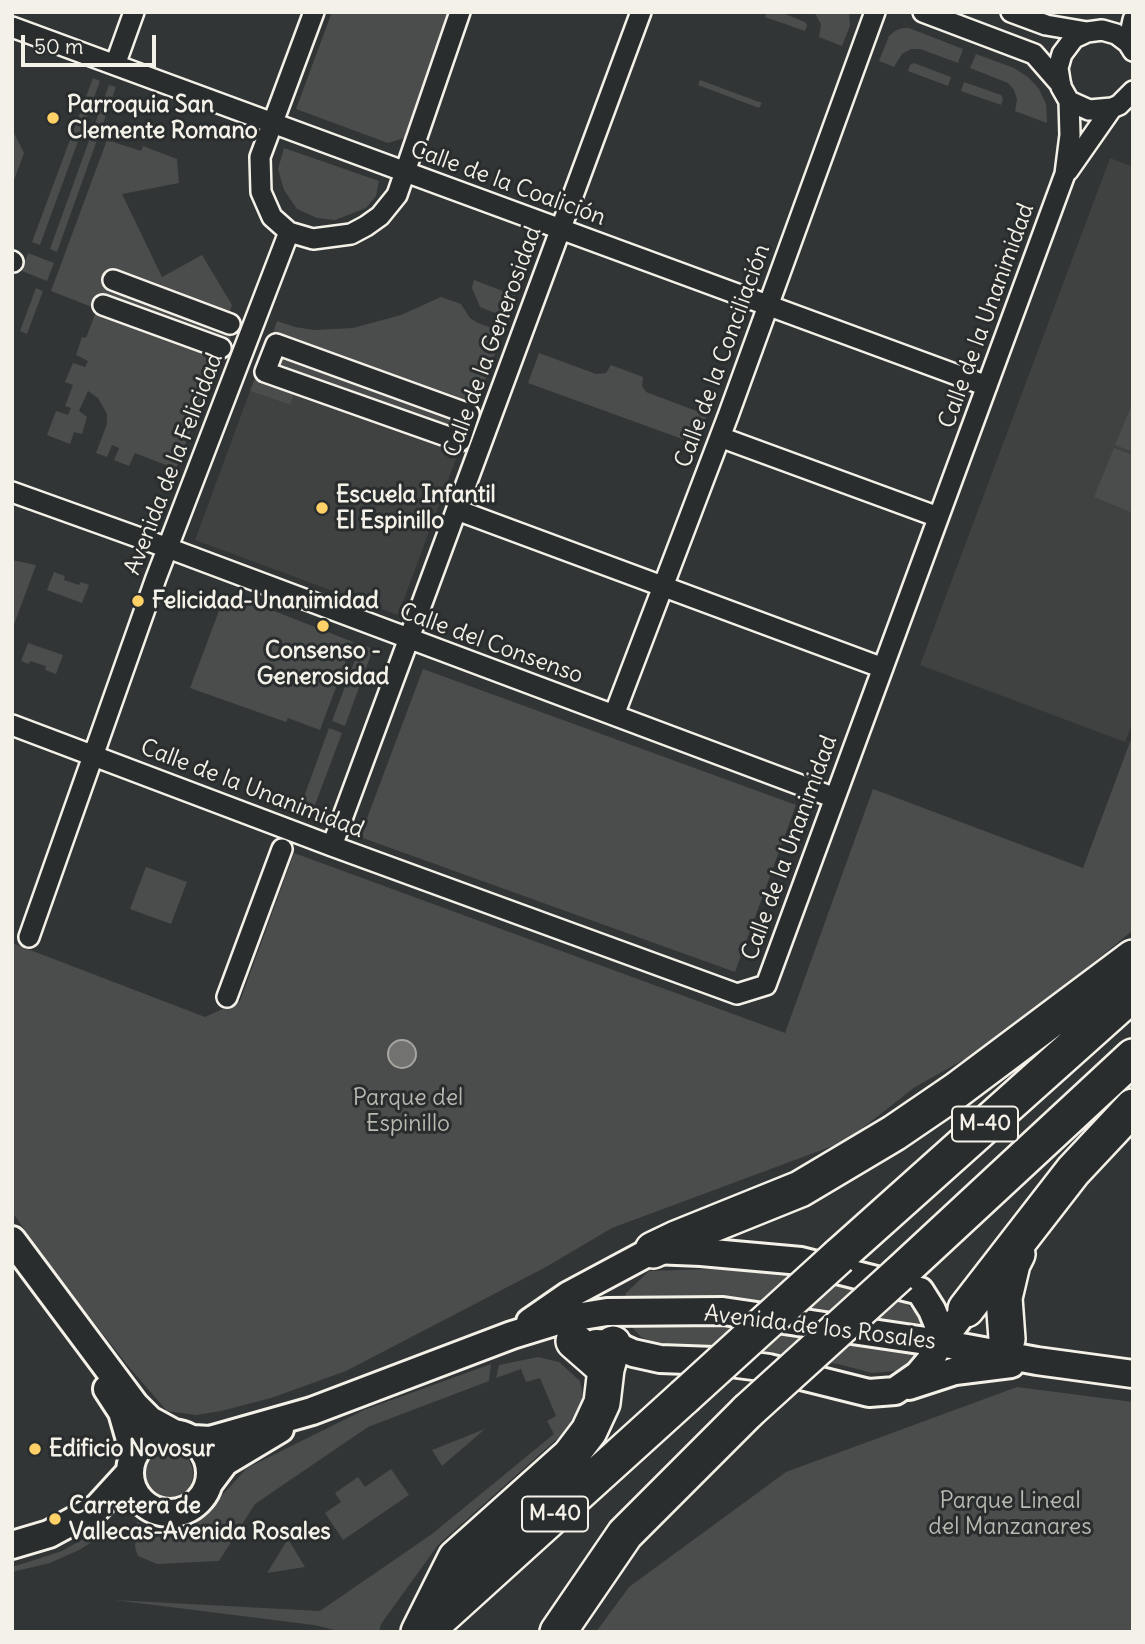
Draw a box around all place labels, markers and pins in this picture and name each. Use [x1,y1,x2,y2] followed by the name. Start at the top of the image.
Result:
[67,91,258,145] place label: Parroquia San Clemente Romano
[45,110,61,126] marker: Parroquia San Clemente Romano
[336,481,496,535] place label: Escuela Infantil El Espinillo
[314,500,330,516] marker: Escuela Infantil El Espinillo
[152,587,379,615] place label: Felicidad-Unanimidad
[130,593,146,609] marker: Felicidad-Unanimidad
[315,618,331,634] marker: Consenso - Generosidad
[257,637,389,691] place label: Consenso - Generosidad
[49,1435,215,1463] place label: Edificio Novosur
[27,1441,43,1457] marker: Edificio Novosur
[69,1492,331,1546] place label: Carretera de Vallecas-Avenida Rosales
[47,1511,63,1527] marker: Carretera de Vallecas-Avenida Rosales

